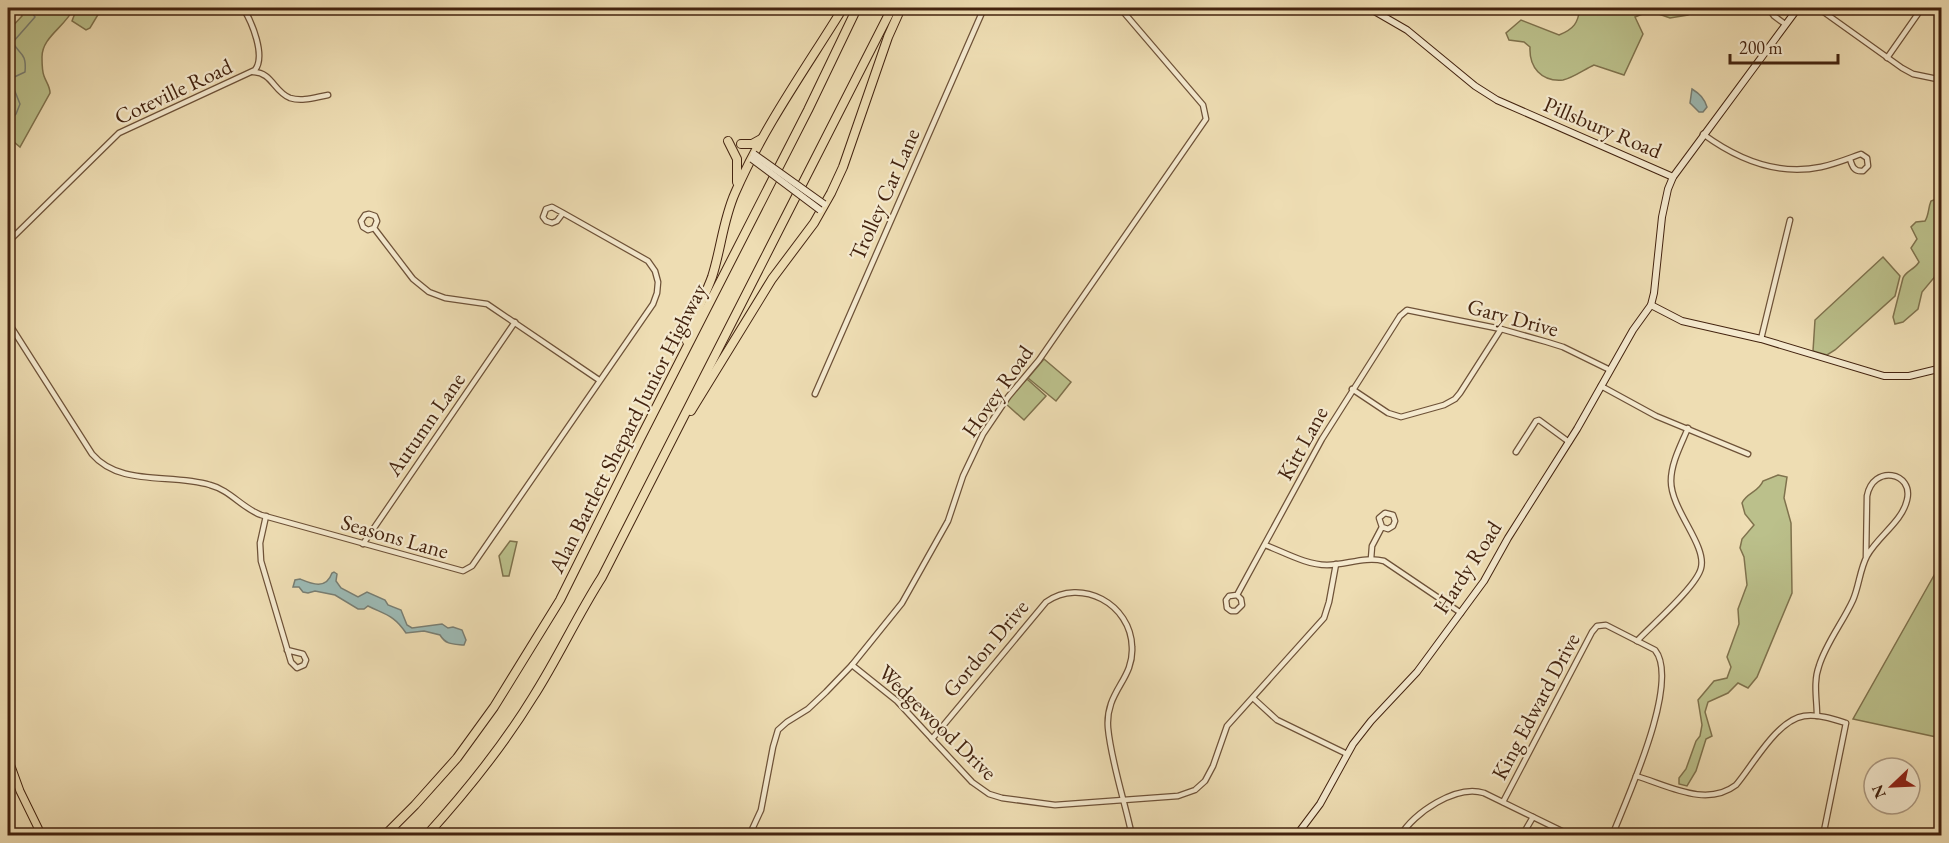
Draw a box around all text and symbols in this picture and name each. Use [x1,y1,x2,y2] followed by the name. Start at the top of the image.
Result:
[1730,27,1838,65] scale bar
[1739,36,1783,59] text: 200 m
[110,51,237,131] street label: Coteville Road
[1539,90,1667,166] street label: Pillsbury Road
[842,123,927,265] street label: Trolley Car Lane
[541,278,713,579] street label: Alan Bartlett Shepard Junior Highway
[1464,291,1562,344] street label: Gary Drive
[955,339,1040,443] street label: Hovey Road
[378,366,472,483] street label: Autumn Lane
[1270,401,1335,485] street label: Kitt Lane
[338,507,452,566] street label: Seasons Lane
[1427,515,1509,619] street label: Hardy Road
[936,593,1035,703] street label: Gordon Drive
[1485,627,1587,785] street label: King Edward Drive
[872,658,1004,787] street label: Wedgewood Drive
[1862,756,1922,816] north arrow
[1866,782,1891,802] text: N

